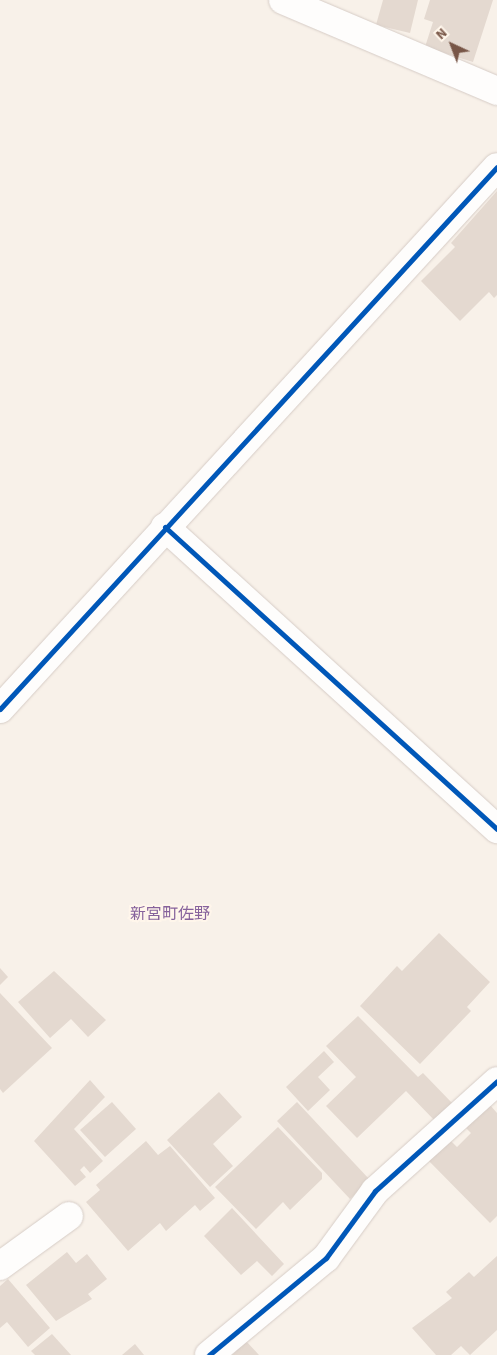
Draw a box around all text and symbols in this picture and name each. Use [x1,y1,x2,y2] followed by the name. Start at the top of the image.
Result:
[427,20,477,70] north arrow
[432,24,452,45] text: N
[130,904,210,924] district label: 新宮町佐野

